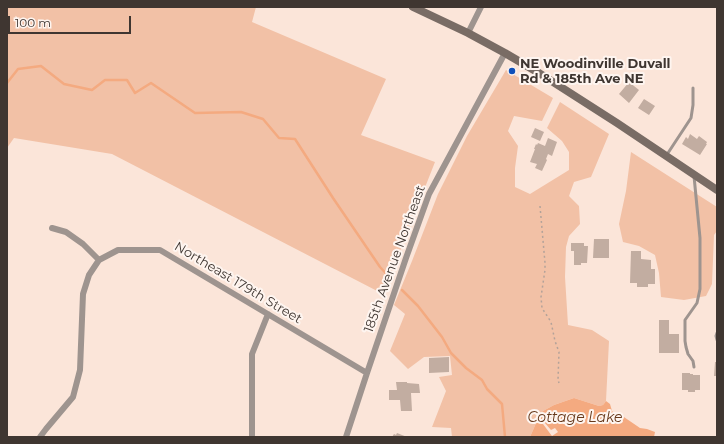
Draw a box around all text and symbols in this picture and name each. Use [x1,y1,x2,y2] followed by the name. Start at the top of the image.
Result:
[10,8,133,34] scale bar
[15,15,51,30] text: 100 m
[520,56,671,87] place label: NE Woodinville Duvall Rd & 185th Ave NE
[507,66,517,76] marker: NE Woodinville Duvall Rd & 185th Ave NE
[361,183,429,335] street label: 185th Avenue Northeast
[172,239,304,327] street label: Northeast 179th Street
[528,410,622,426] water label: Cottage Lake

